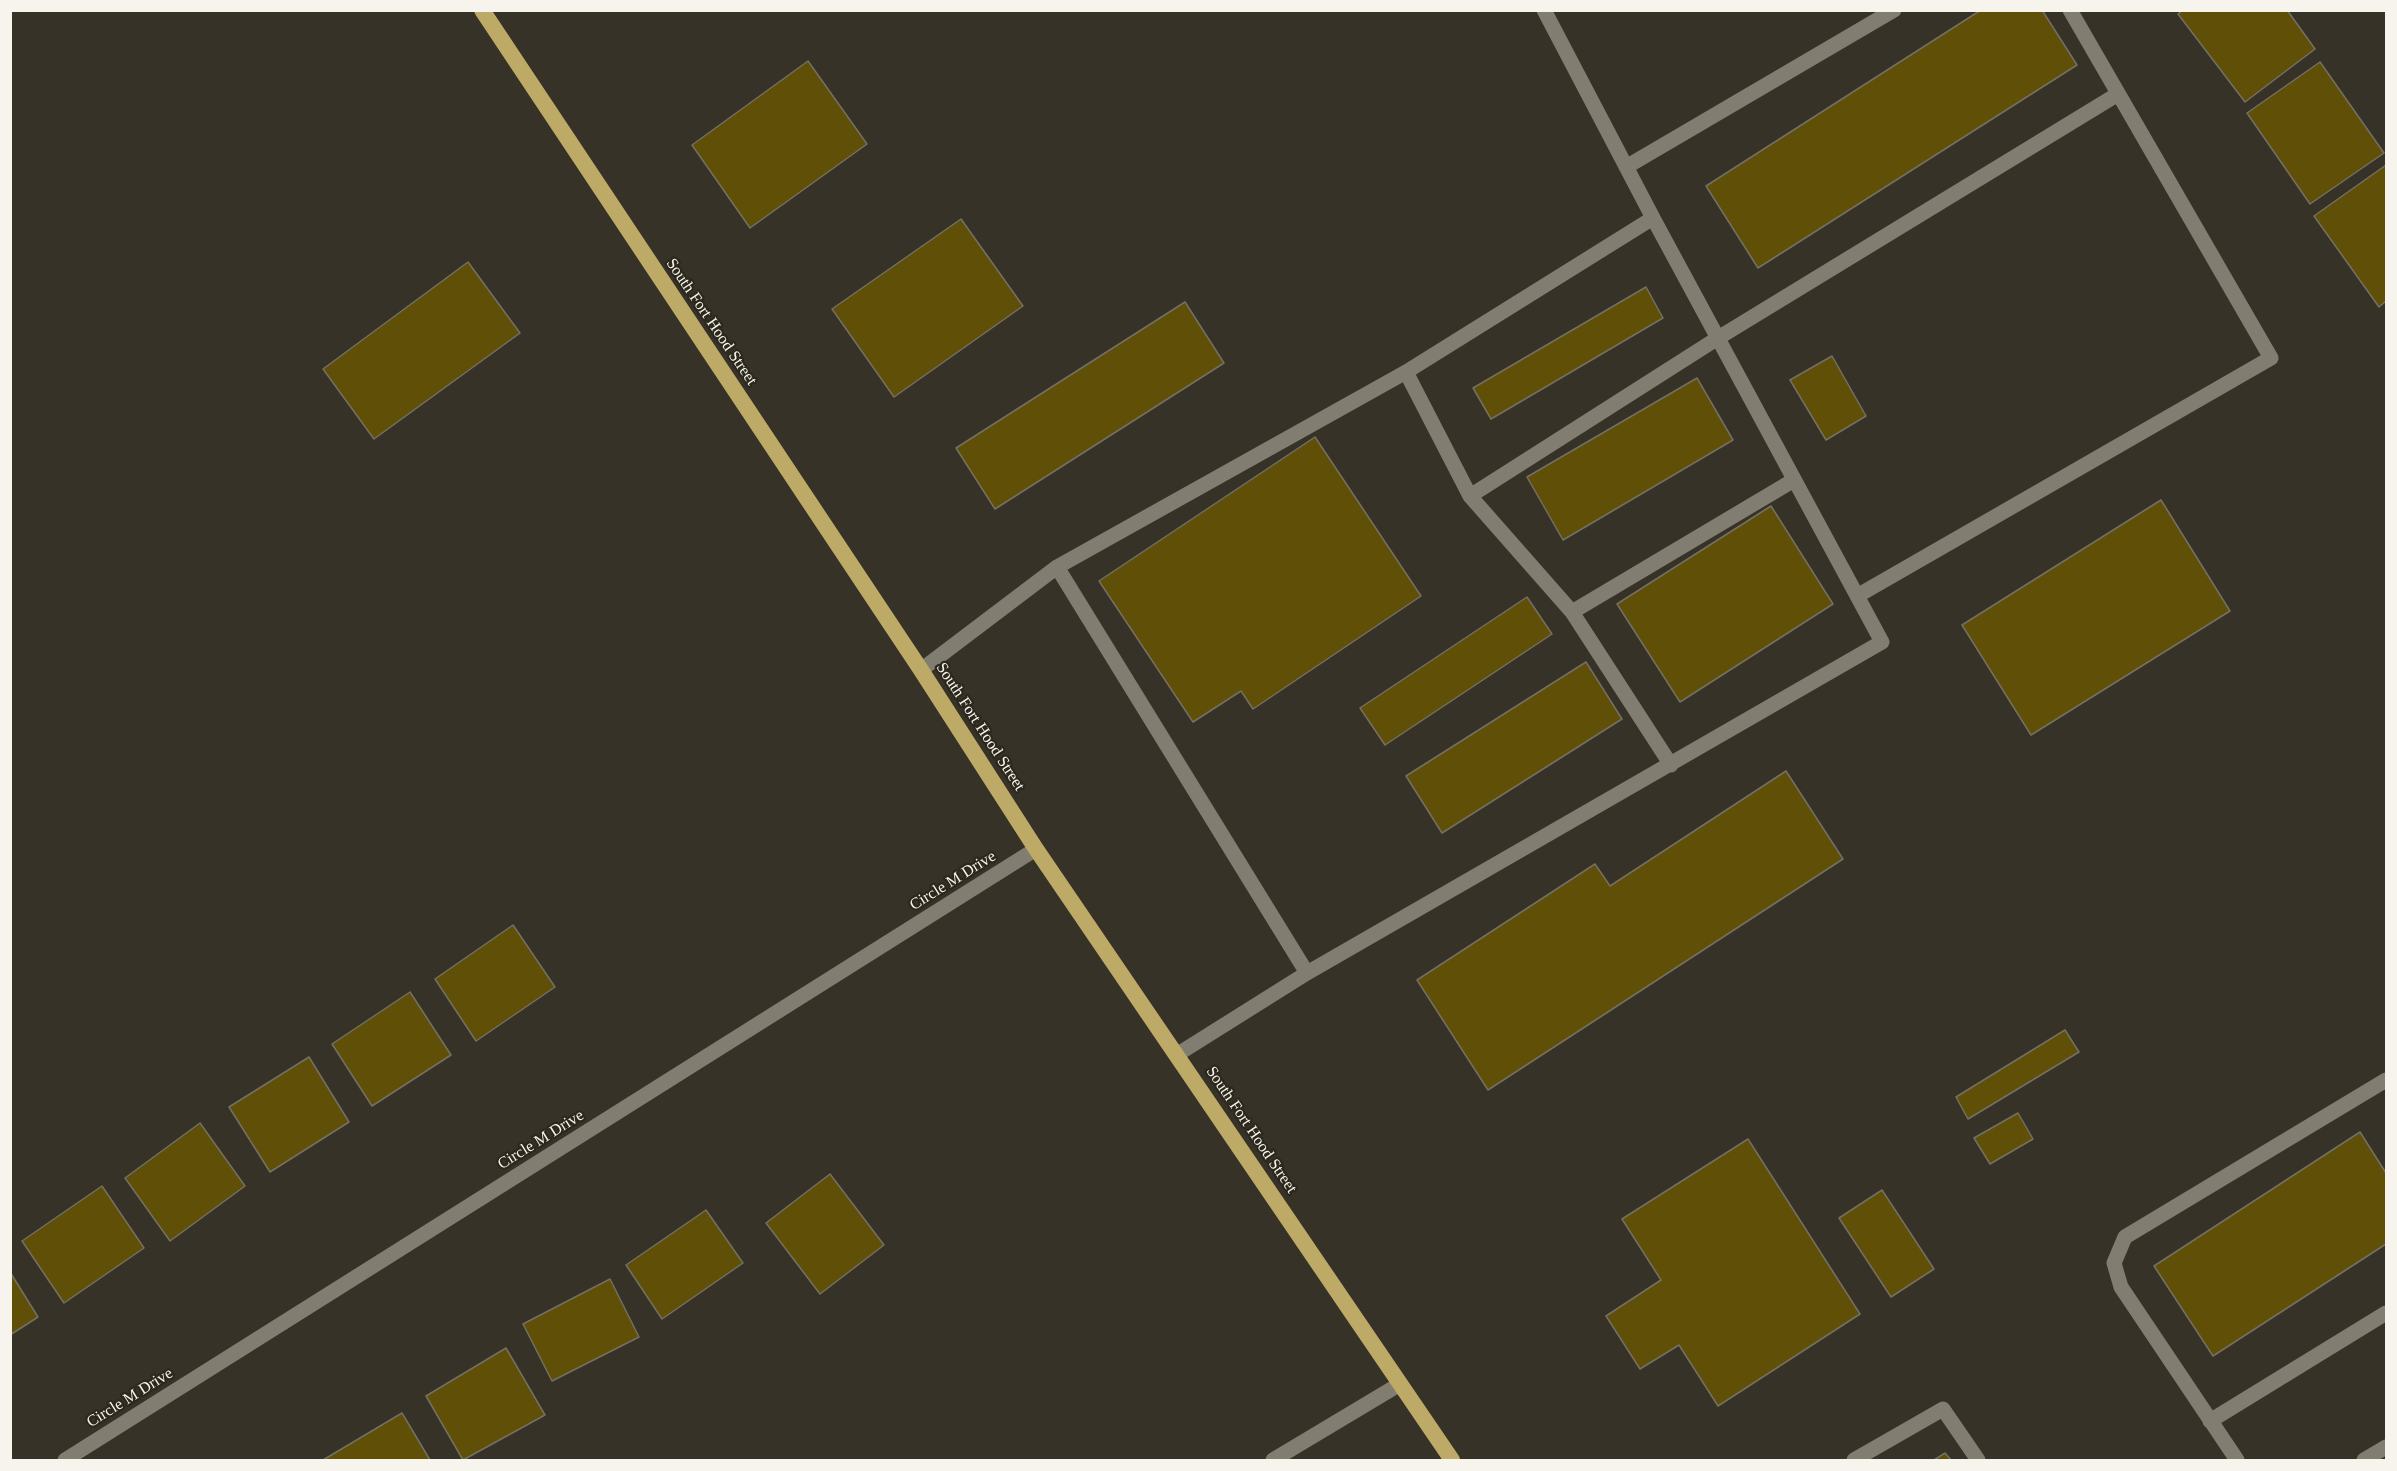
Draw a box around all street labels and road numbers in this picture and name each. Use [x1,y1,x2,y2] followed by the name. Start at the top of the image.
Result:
[661,255,761,389] street label: South Fort Hood Street
[931,659,1029,795] street label: South Fort Hood Street
[906,847,1000,915] street label: Circle M Drive
[1201,1063,1301,1197] street label: South Fort Hood Street
[494,1106,588,1174] street label: Circle M Drive
[83,1364,177,1432] street label: Circle M Drive

